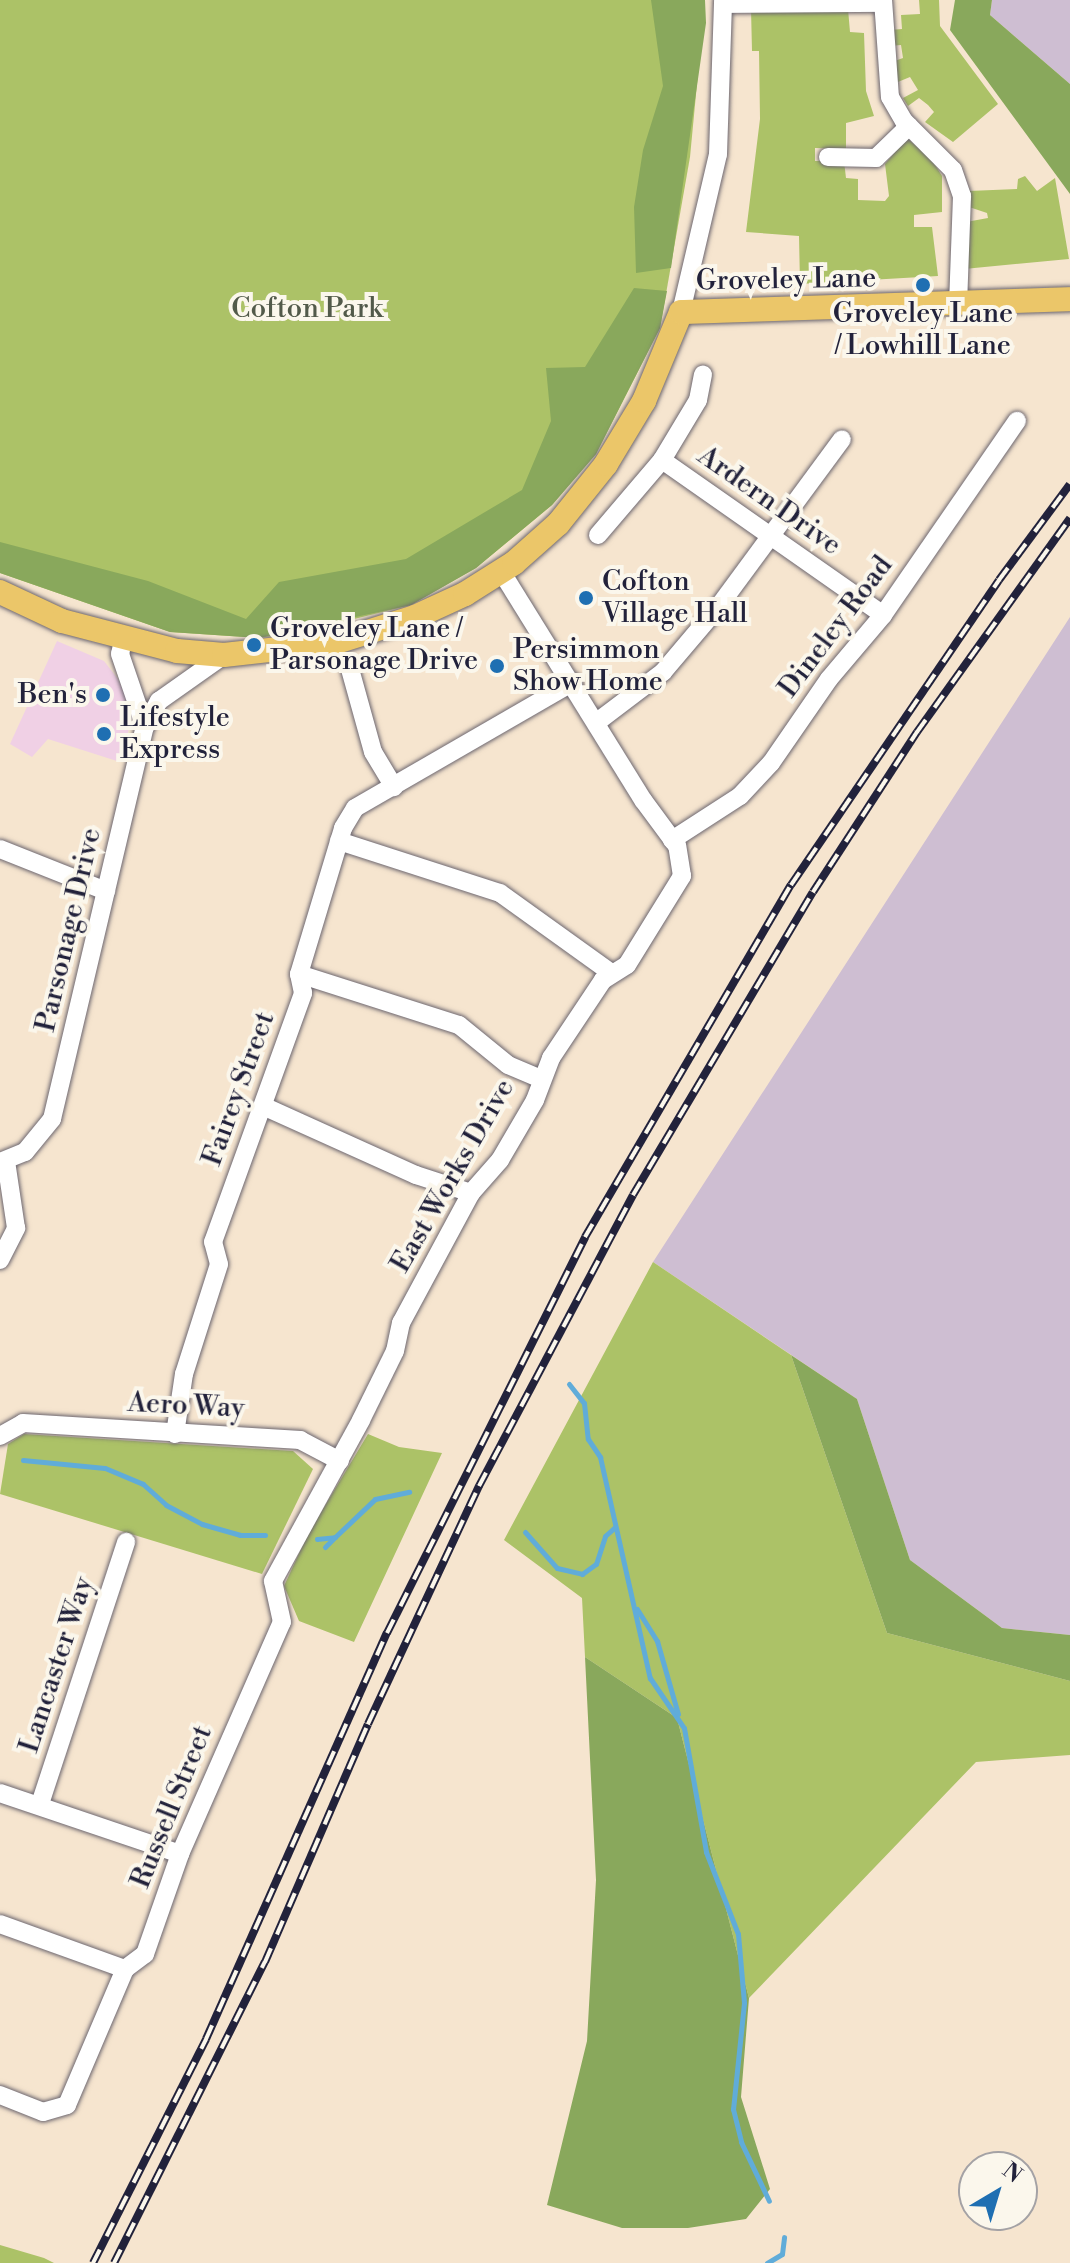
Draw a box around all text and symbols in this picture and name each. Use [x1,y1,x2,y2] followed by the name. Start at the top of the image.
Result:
[696,262,876,298] street label: Groveley Lane
[914,276,932,294] marker: Groveley Lane / Lowhill Lane
[231,292,383,326] park label: Cofton Park
[833,297,1013,363] place label: Groveley Lane / Lowhill Lane
[691,439,847,563] street label: Ardern Drive
[772,550,900,704] street label: Dineley Road
[602,565,748,631] place label: Cofton Village Hall
[577,589,595,607] marker: Cofton Village Hall
[270,612,478,678] place label: Groveley Lane / Parsonage Drive
[513,633,663,699] place label: Persimmon Show Home
[245,636,263,654] marker: Groveley Lane / Parsonage Drive
[488,657,506,675] marker: Persimmon Show Home
[18,678,87,712] place label: Ben's
[94,686,112,704] marker: Ben's
[120,701,230,767] place label: Lifestyle Express
[95,725,113,743] marker: Lifestyle Express
[29,825,109,1035] street label: Parsonage Drive
[196,1007,282,1171] street label: Fairey Street
[384,1073,522,1279] street label: East Works Drive
[127,1386,245,1426] street label: Aero Way
[13,1573,101,1757] street label: Lancaster Way
[124,1721,220,1893] street label: Russell Street
[958,2151,1038,2231] north arrow
[997,2157,1027,2189] text: N

